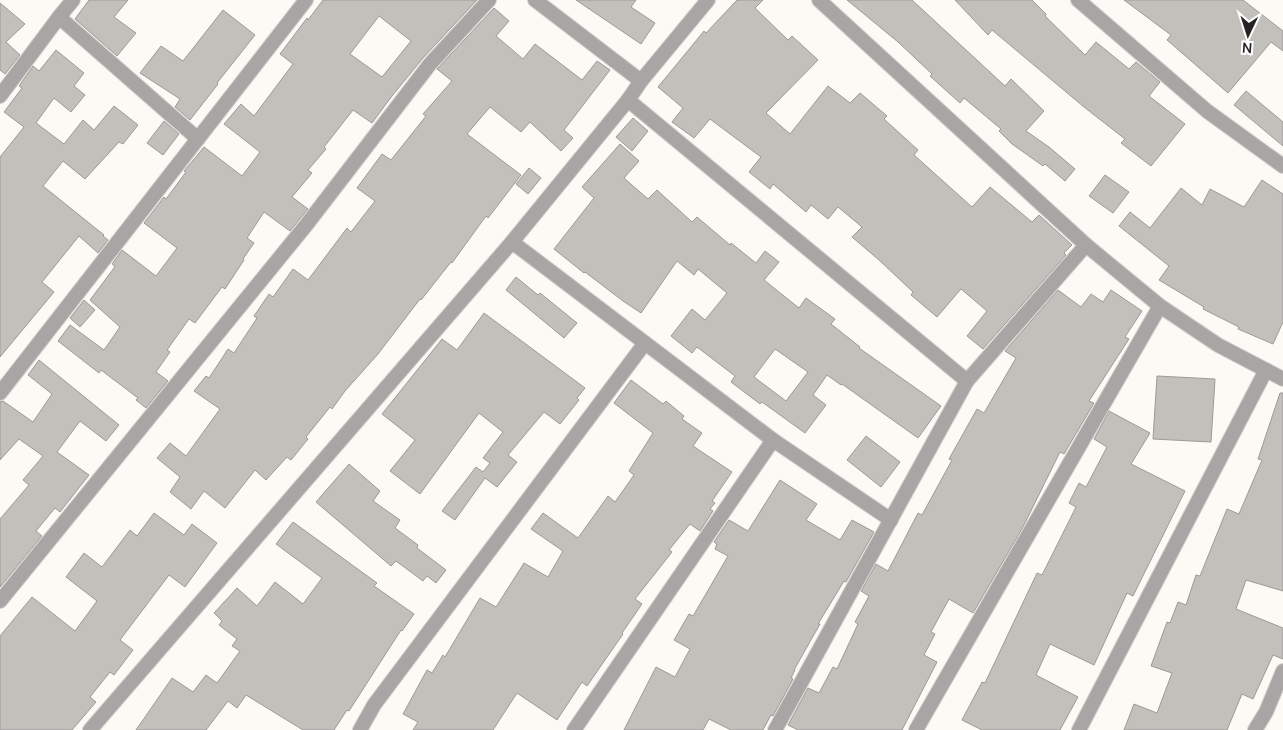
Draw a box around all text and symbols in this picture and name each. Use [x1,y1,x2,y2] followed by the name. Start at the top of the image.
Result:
[1223,10,1273,60] north arrow
[1241,39,1253,58] text: N

